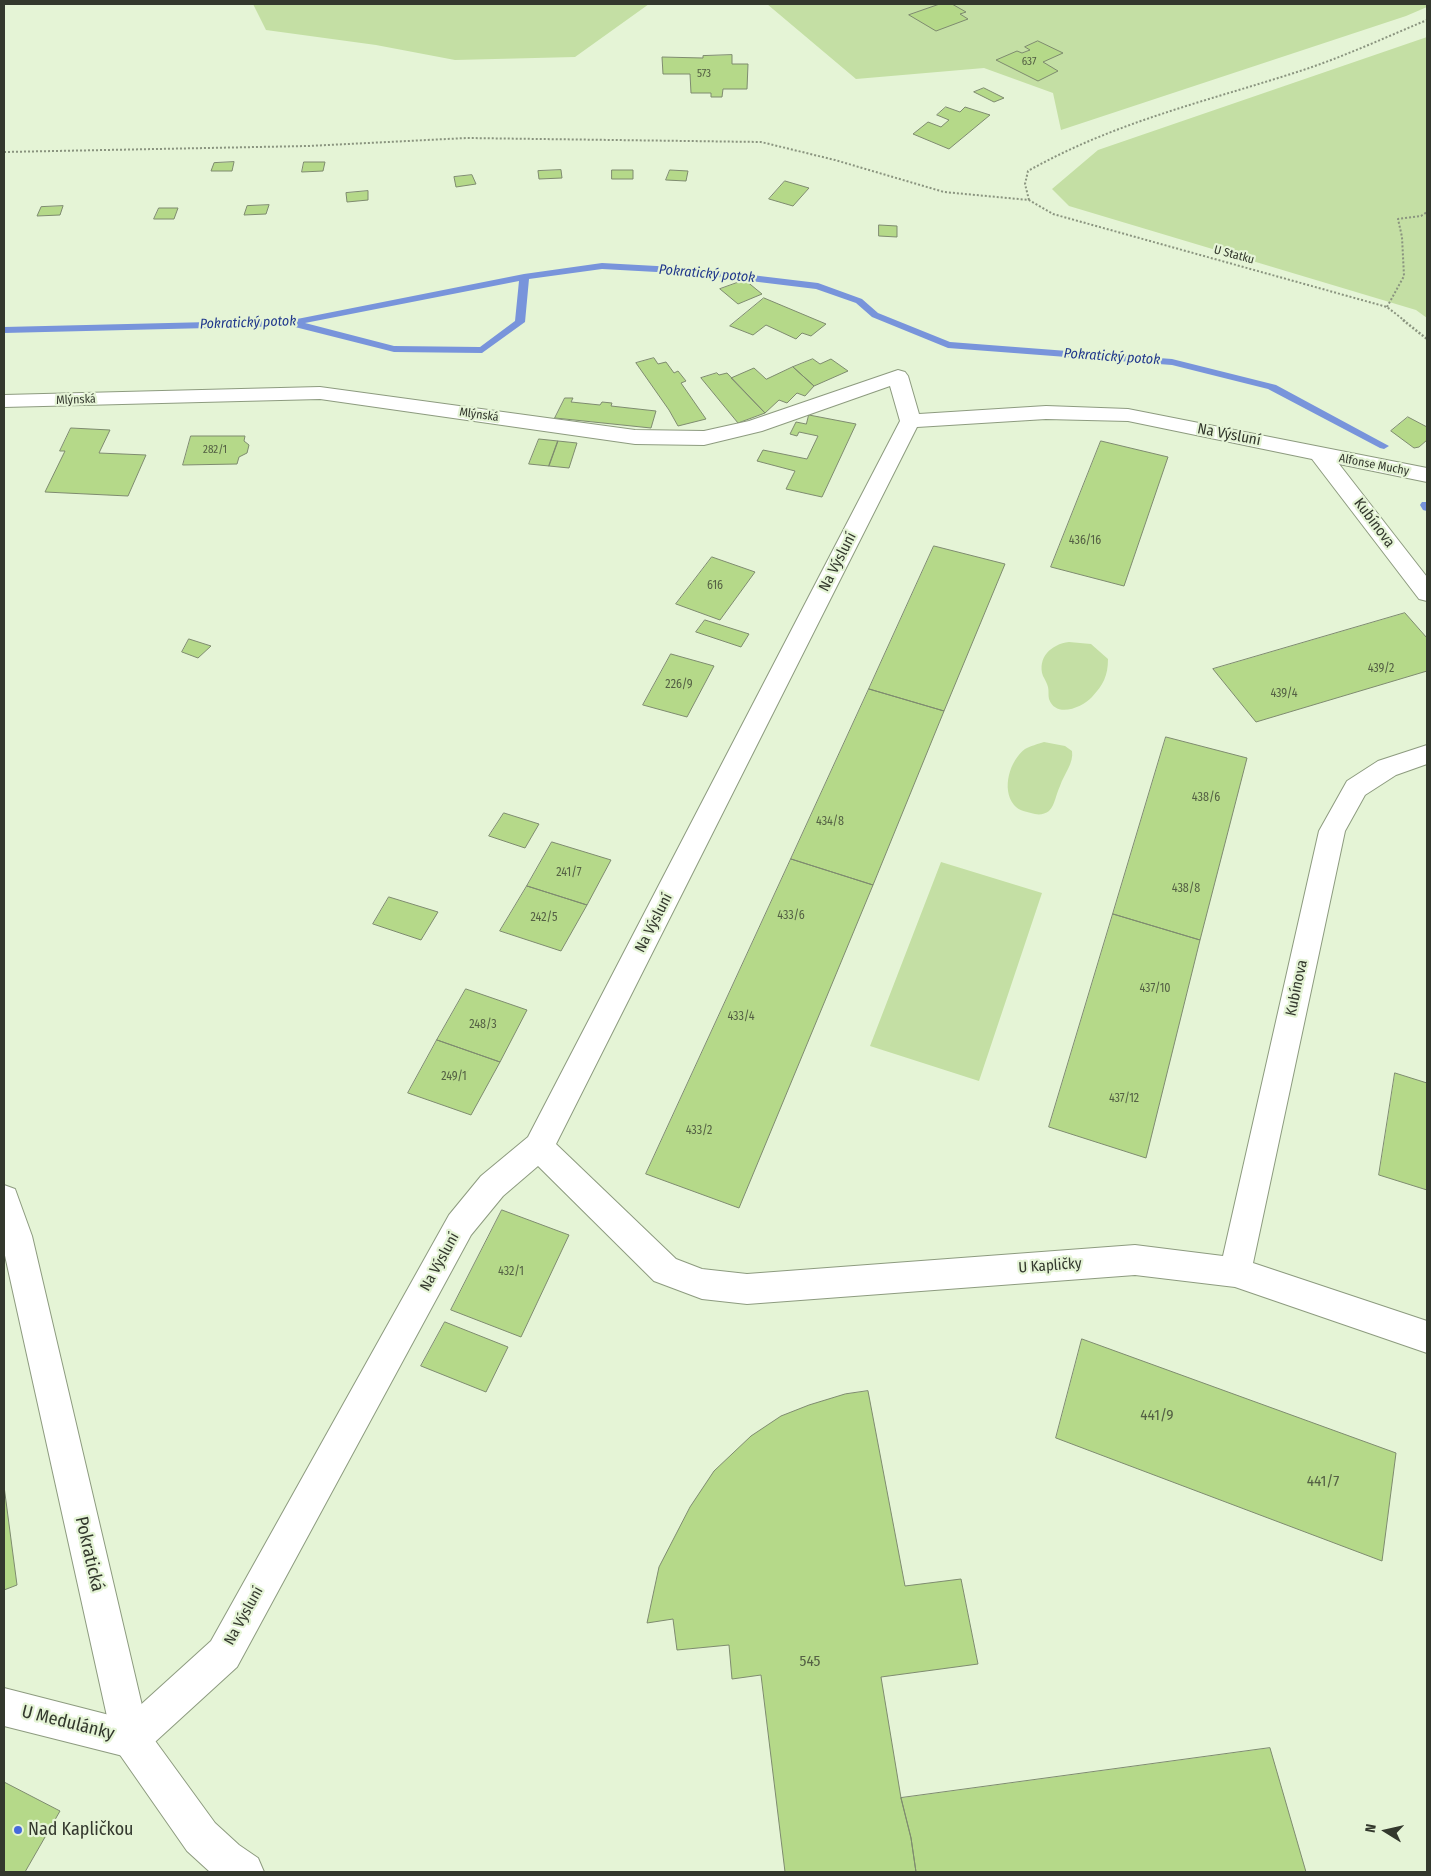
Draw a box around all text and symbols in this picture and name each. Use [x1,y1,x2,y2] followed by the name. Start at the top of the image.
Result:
[1022,55,1036,69] house number: 637
[697,67,711,81] house number: 573
[1212,243,1256,267] street label: U Statku
[658,261,756,287] water label: Pokratický potok
[200,313,296,333] water label: Pokratický potok
[1063,345,1161,369] water label: Pokratický potok
[56,392,96,408] street label: Mlýnská
[458,405,500,425] street label: Mlýnská
[1196,420,1262,450] street label: Na Výsluní
[203,443,227,457] house number: 282/1
[1338,451,1410,479] street label: Alfonse Muchy
[1350,495,1398,551] street label: Kubínova
[815,529,861,595] street label: Na Výsluní
[1069,534,1101,548] house number: 436/16
[707,579,723,593] house number: 616
[1368,662,1394,676] house number: 439/2
[665,678,693,692] house number: 226/9
[1270,687,1298,701] house number: 439/4
[1192,791,1220,805] house number: 438/6
[816,815,844,829] house number: 434/8
[556,866,582,880] house number: 241/7
[1172,882,1200,896] house number: 438/8
[631,890,677,956] street label: Na Výsluní
[777,909,805,923] house number: 433/6
[531,911,557,925] house number: 242/5
[1282,958,1312,1018] street label: Kubínova
[1139,982,1171,996] house number: 437/10
[727,1010,755,1024] house number: 433/4
[469,1018,497,1032] house number: 248/3
[441,1070,467,1084] house number: 249/1
[1109,1092,1139,1106] house number: 437/12
[686,1124,712,1138] house number: 433/2
[417,1230,463,1294] street label: Na Výsluní
[1018,1255,1082,1277] street label: U Kapličky
[498,1265,524,1279] house number: 432/1
[1140,1407,1174,1425] house number: 441/9
[1307,1473,1339,1491] house number: 441/7
[70,1514,108,1594] street label: Pokratická
[221,1584,267,1648] street label: Na Výsluní
[800,1653,820,1671] house number: 545
[19,1701,117,1745] street label: U Medulánky
[1361,1806,1411,1856] north arrow
[28,1819,134,1841] place label: Nad Kapličkou
[1362,1823,1380,1834] text: N
[12,1824,24,1836] marker: Nad Kapličkou

